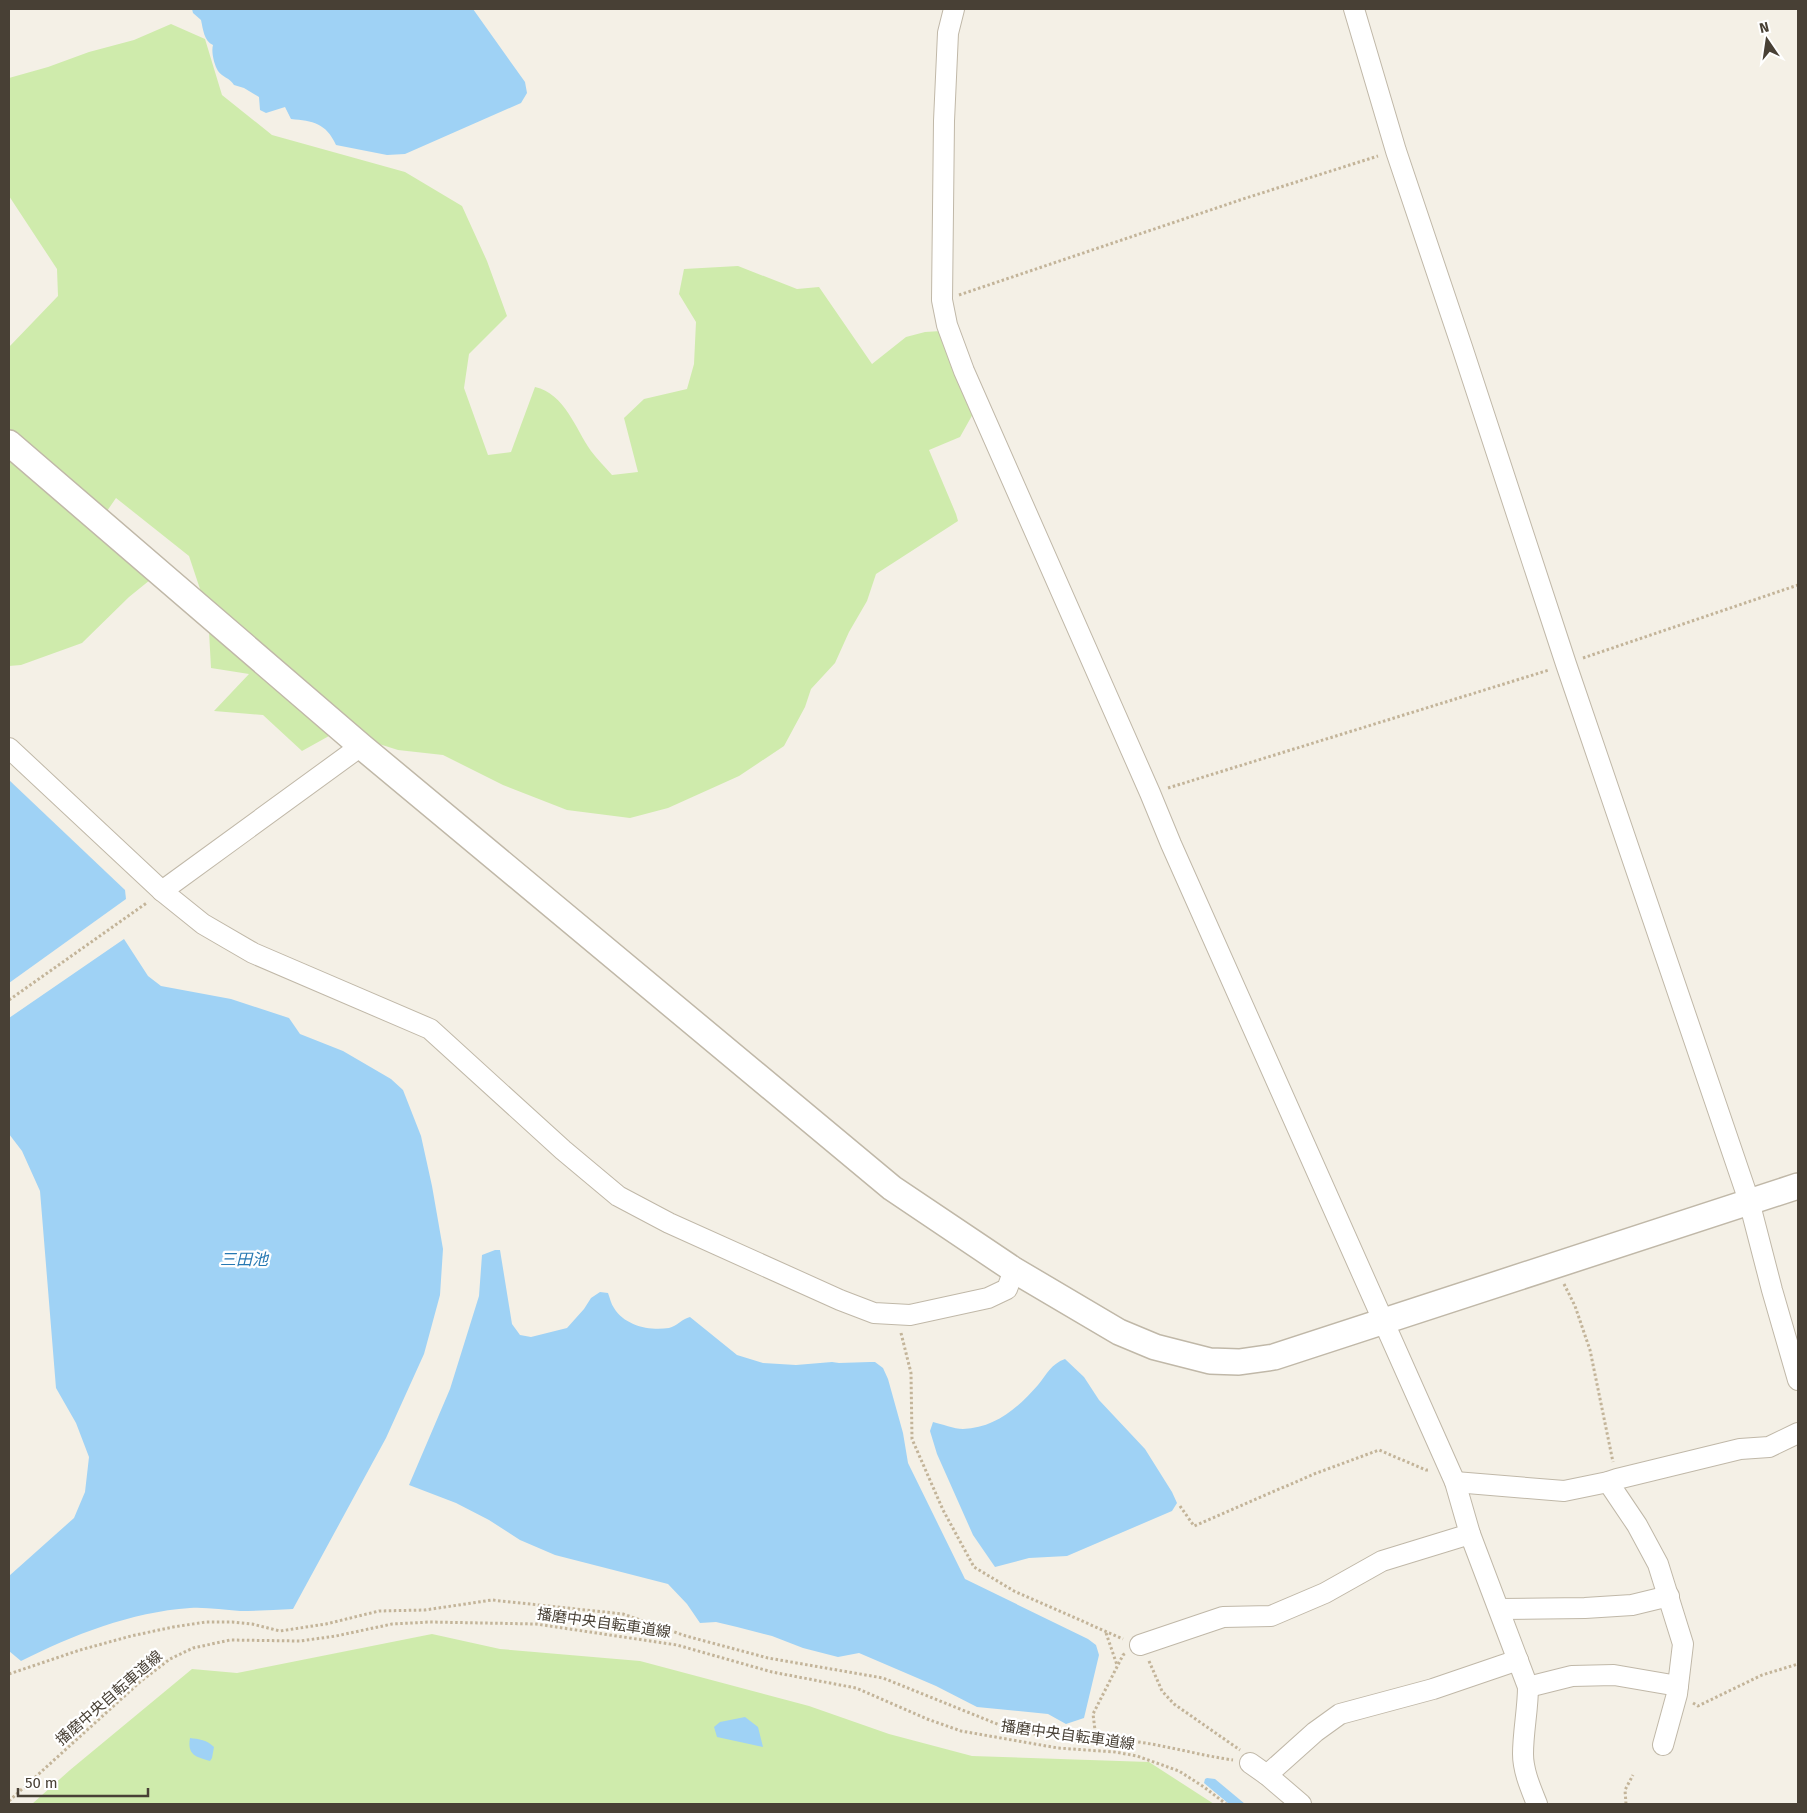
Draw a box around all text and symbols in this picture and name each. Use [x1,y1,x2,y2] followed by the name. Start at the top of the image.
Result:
[1742,15,1792,65] north arrow
[1758,18,1771,37] text: N
[220,1250,270,1269] water label: 三田池
[536,1605,672,1641] street label: 播磨中央自転車道線
[52,1647,166,1749] street label: 播磨中央自転車道線
[1000,1717,1136,1753] street label: 播磨中央自転車道線
[18,1766,148,1798] scale bar
[25,1774,58,1792] text: 50 m

